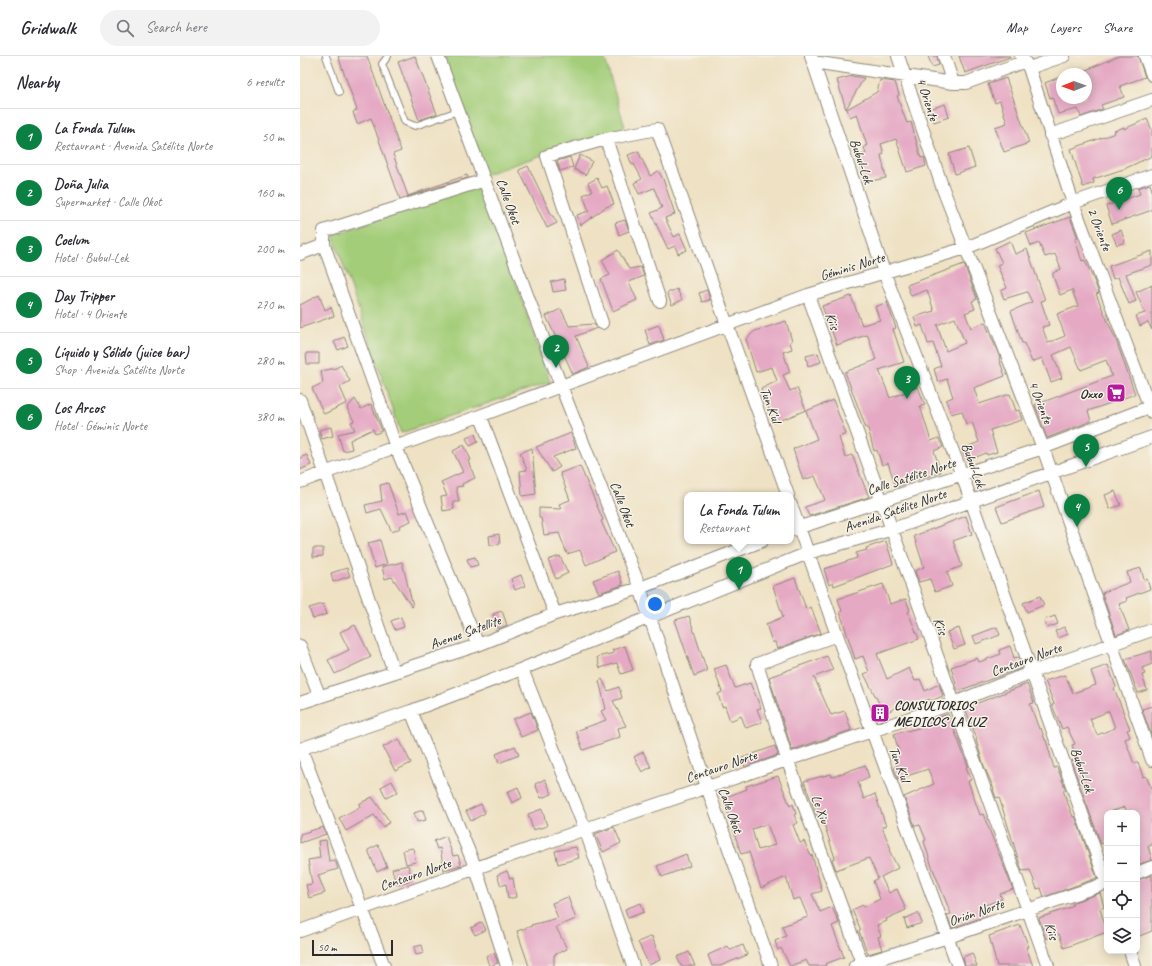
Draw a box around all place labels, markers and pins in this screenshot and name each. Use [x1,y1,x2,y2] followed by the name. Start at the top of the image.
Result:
[1106,177,1132,210] pin: 6
[543,335,569,368] pin: 2
[894,366,920,399] pin: 3
[1105,382,1127,404] supermarket icon: Oxxo
[1080,385,1103,402] place label: Oxxo
[1073,434,1099,467] pin: 5
[1064,494,1090,527] pin: 4
[726,557,752,590] pin: 1
[894,697,988,730] place label: CONSULTORIOS MEDICOS LA LUZ
[869,702,891,724] building icon: CONSULTORIOS MEDICOS LA LUZ

